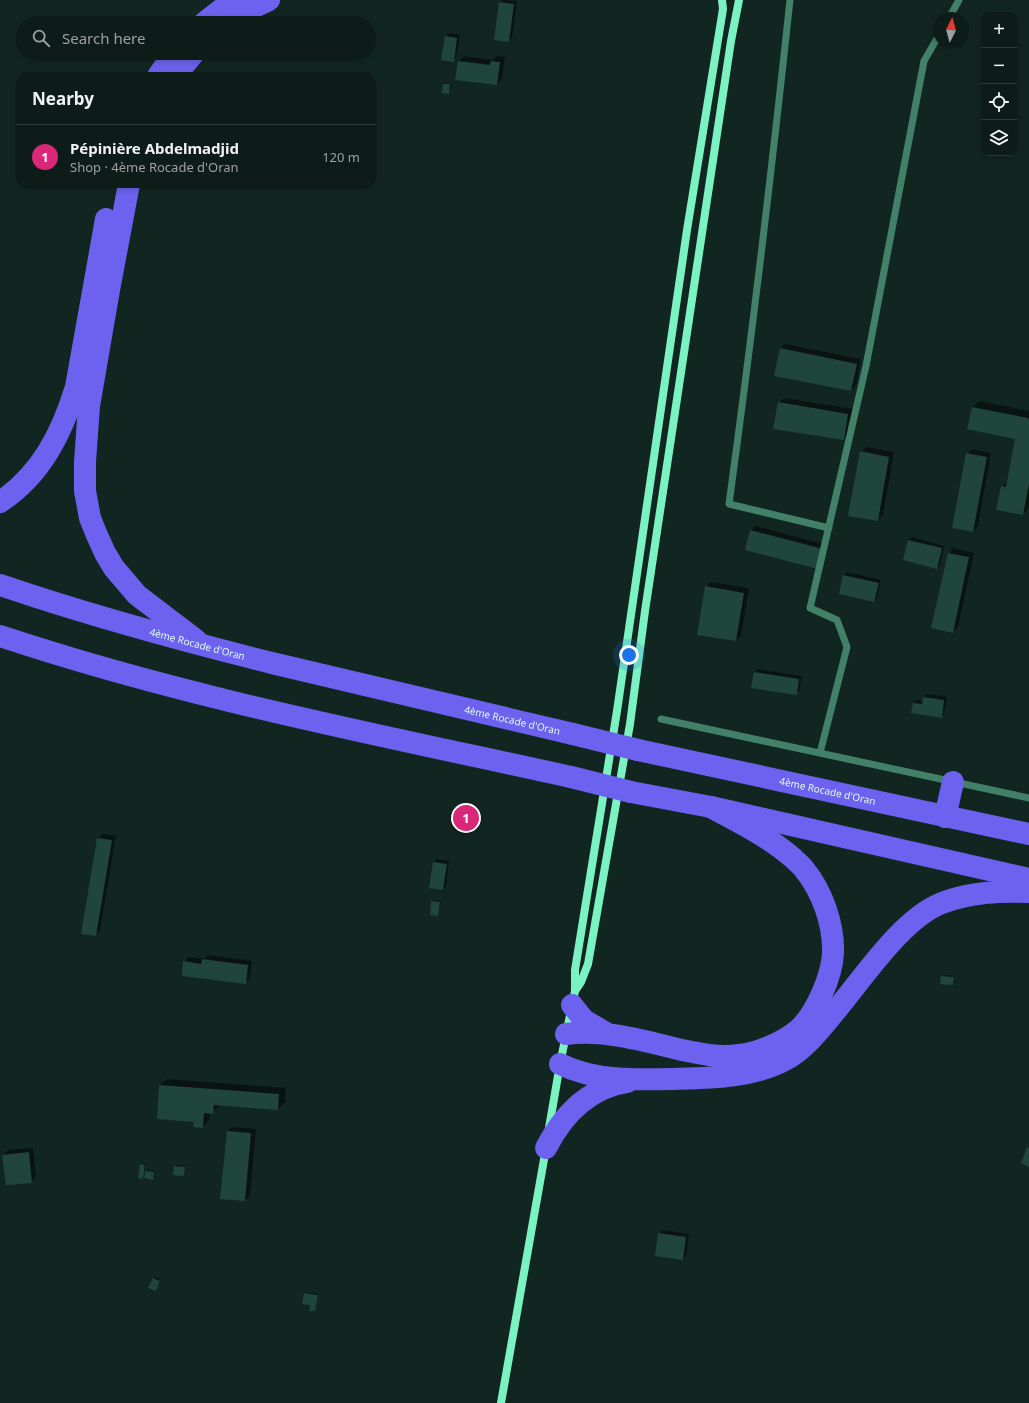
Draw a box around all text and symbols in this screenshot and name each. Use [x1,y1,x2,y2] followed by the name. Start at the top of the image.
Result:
[933,12,969,48] north arrow
[981,12,1017,156] map controls
[981,12,1017,48] button: +
[16,16,376,60] search box
[30,27,52,49] icon: search
[62,28,145,48] text: Search here
[981,48,1017,84] button: −
[981,84,1017,120] button: locate
[32,87,94,110] text: Nearby
[981,120,1017,156] button: layers
[70,138,239,158] text: Pépinière Abdelmadjid
[41,148,49,166] text: 1
[322,148,360,166] text: 120 m
[70,158,239,176] text: Shop · 4ème Rocade d'Oran
[148,624,247,663] street label: 4ème Rocade d'Oran
[619,645,639,665] your location
[463,702,562,738] street label: 4ème Rocade d'Oran
[778,774,877,808] street label: 4ème Rocade d'Oran
[453,803,479,833] pin: 1

